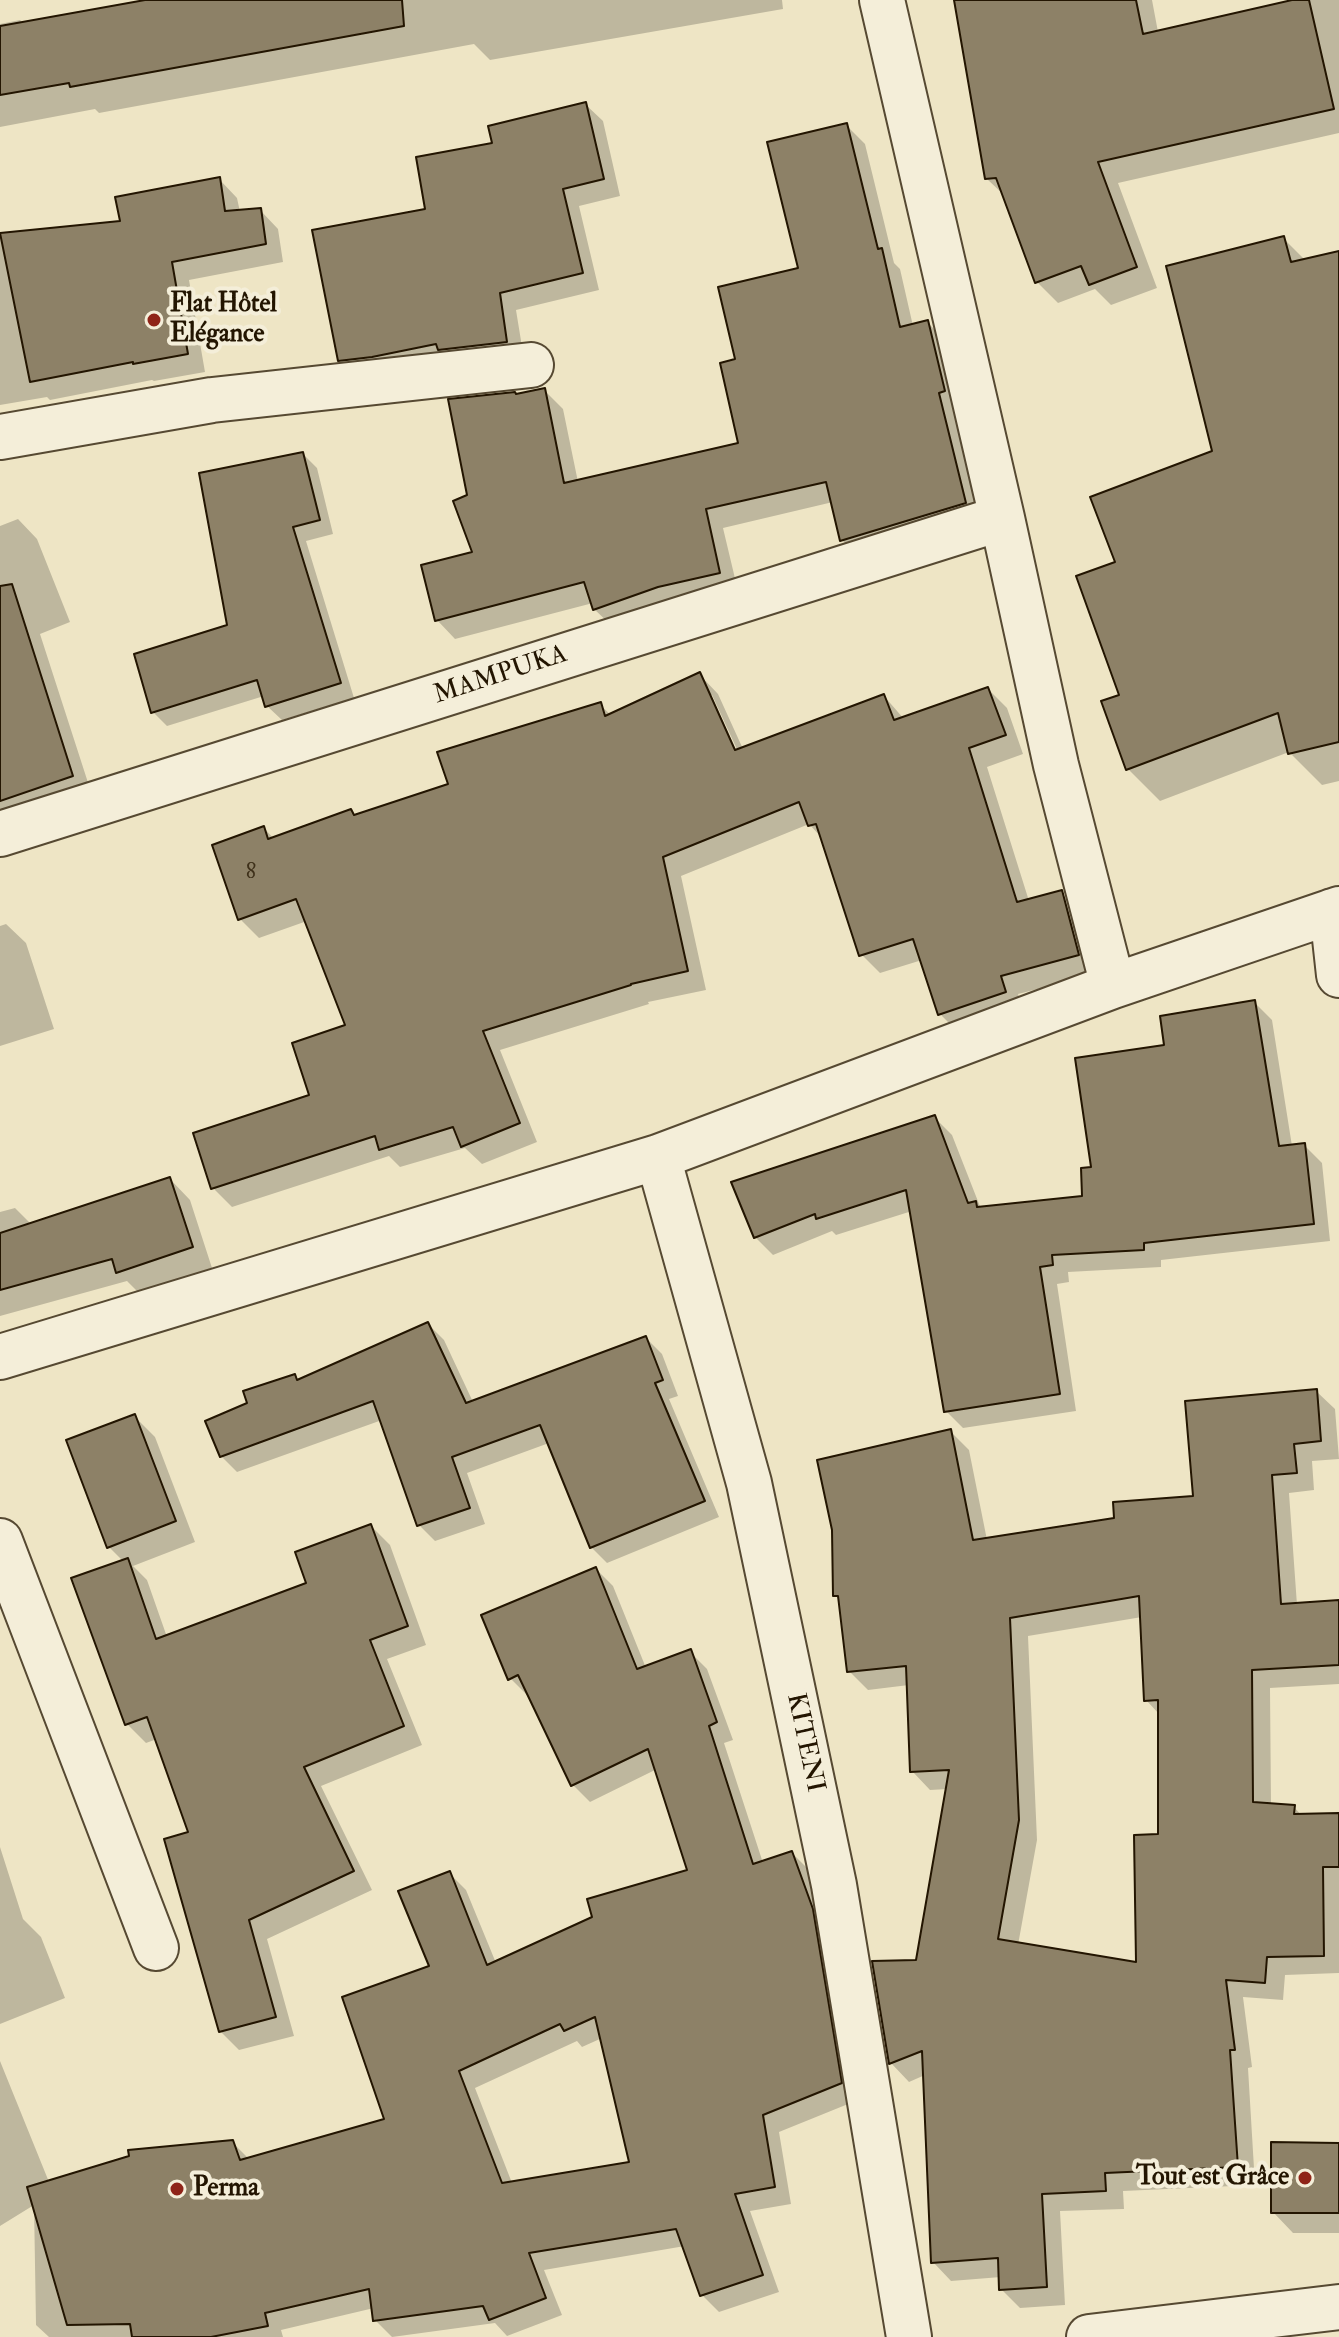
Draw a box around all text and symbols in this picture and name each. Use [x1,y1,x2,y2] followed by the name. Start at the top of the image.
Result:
[170,289,277,350] place label: Flat Hôtel Elégance
[145,311,163,329] marker: Flat Hôtel Elégance
[430,640,572,712] street label: MAMPUKA
[246,860,256,886] house number: 8
[778,1691,830,1795] street label: KITENI
[1136,2162,1289,2194] place label: Tout est Grâce
[1296,2169,1314,2187] marker: Tout est Grâce
[193,2173,259,2205] place label: Perma
[168,2180,186,2198] marker: Perma

